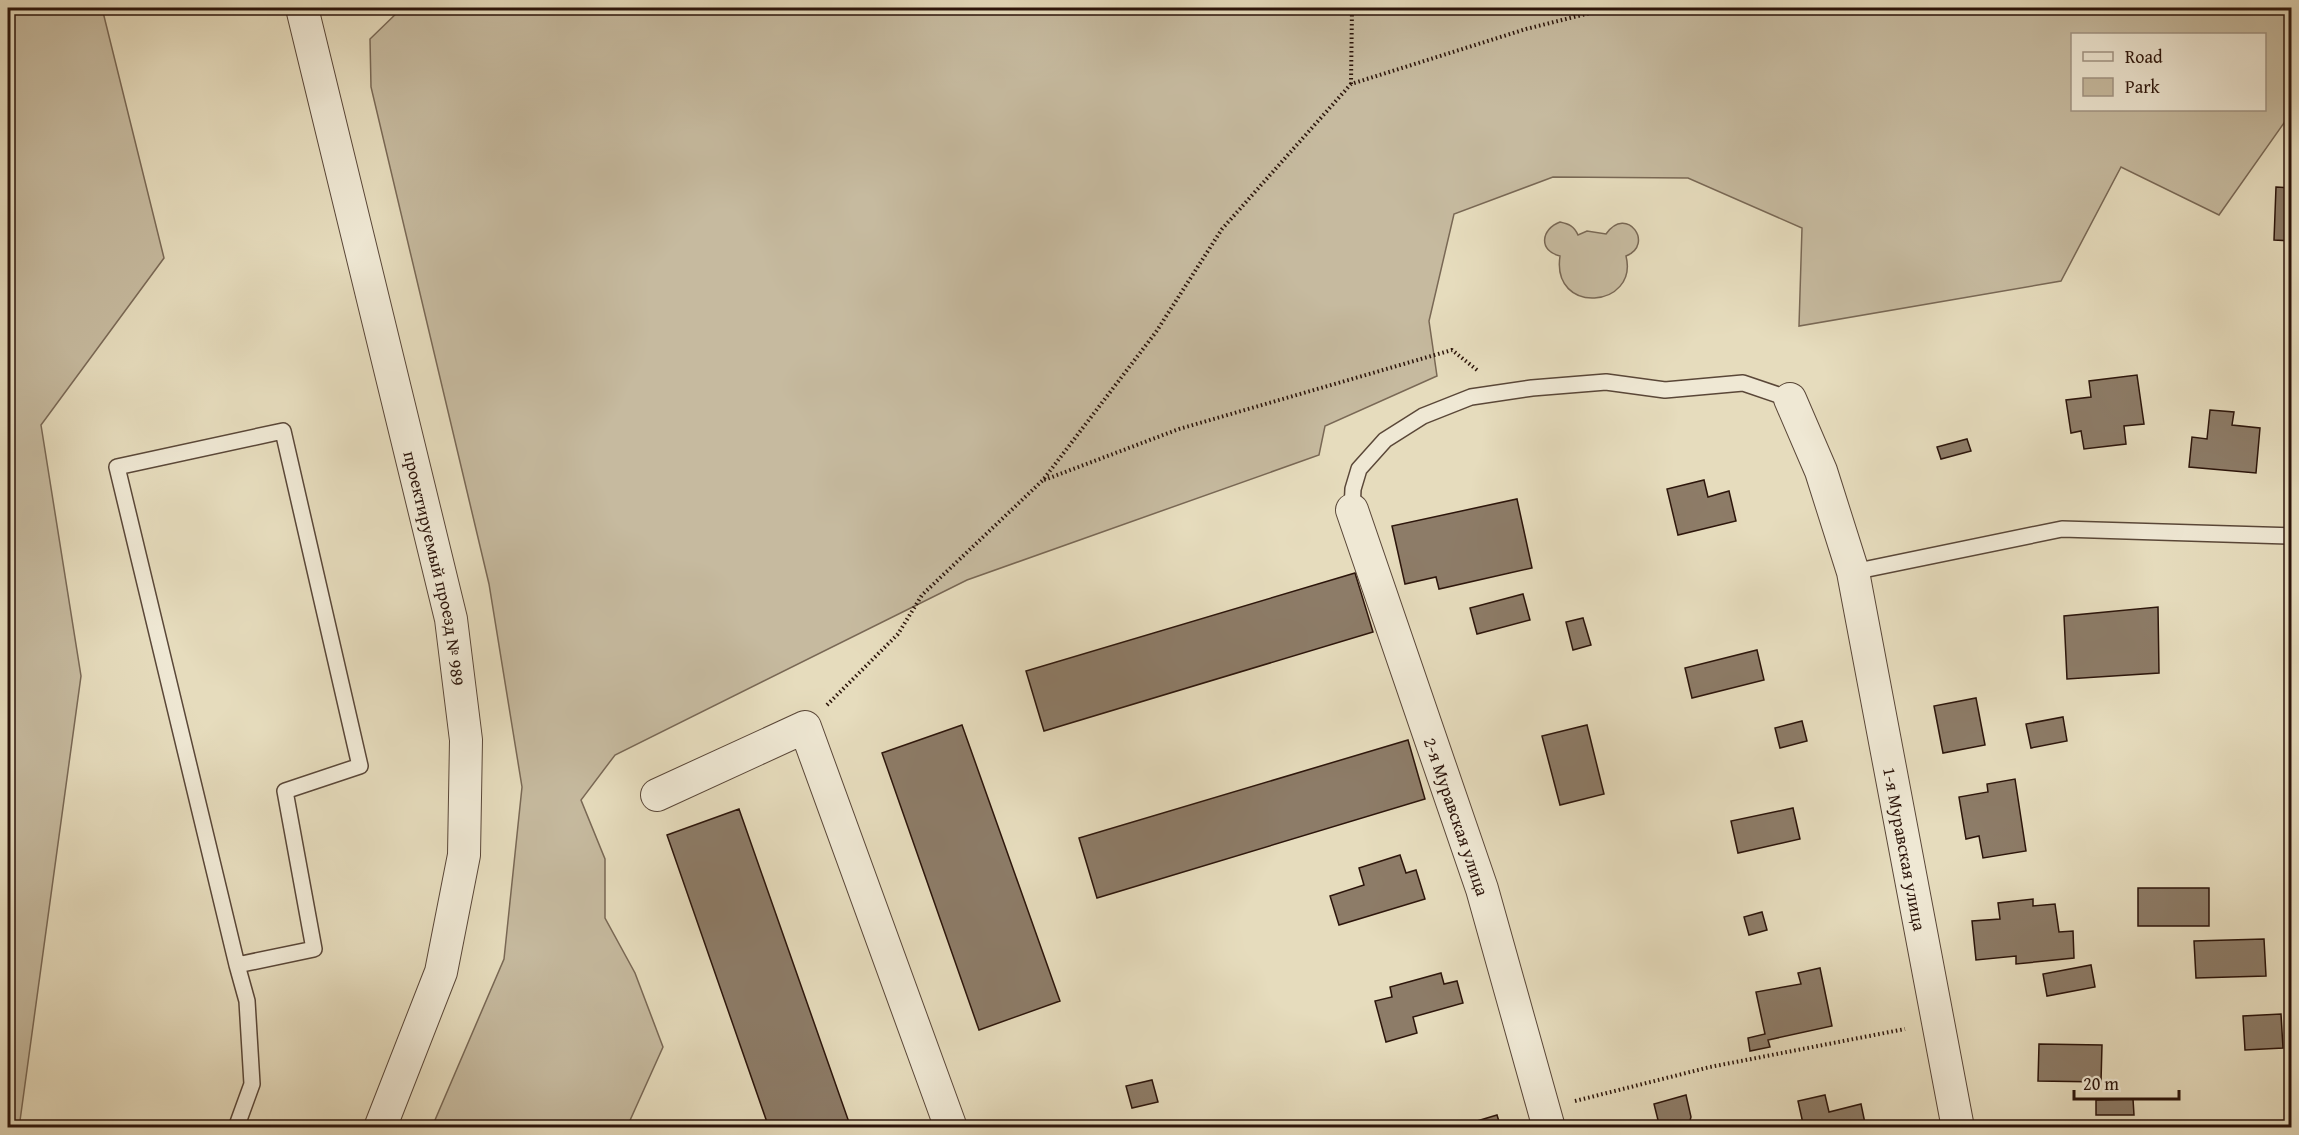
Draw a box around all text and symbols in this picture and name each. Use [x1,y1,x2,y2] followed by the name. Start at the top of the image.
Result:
[2071,33,2266,111] legend
[2125,43,2163,70] text: Road
[2125,73,2161,100] text: Park
[397,448,473,687] street label: проектируемый проезд № 989
[1417,734,1497,899] street label: 2-я Муравская улица
[1877,765,1934,933] street label: 1-я Муравская улица
[2074,1063,2179,1101] scale bar
[2083,1070,2119,1097] text: 20 m

